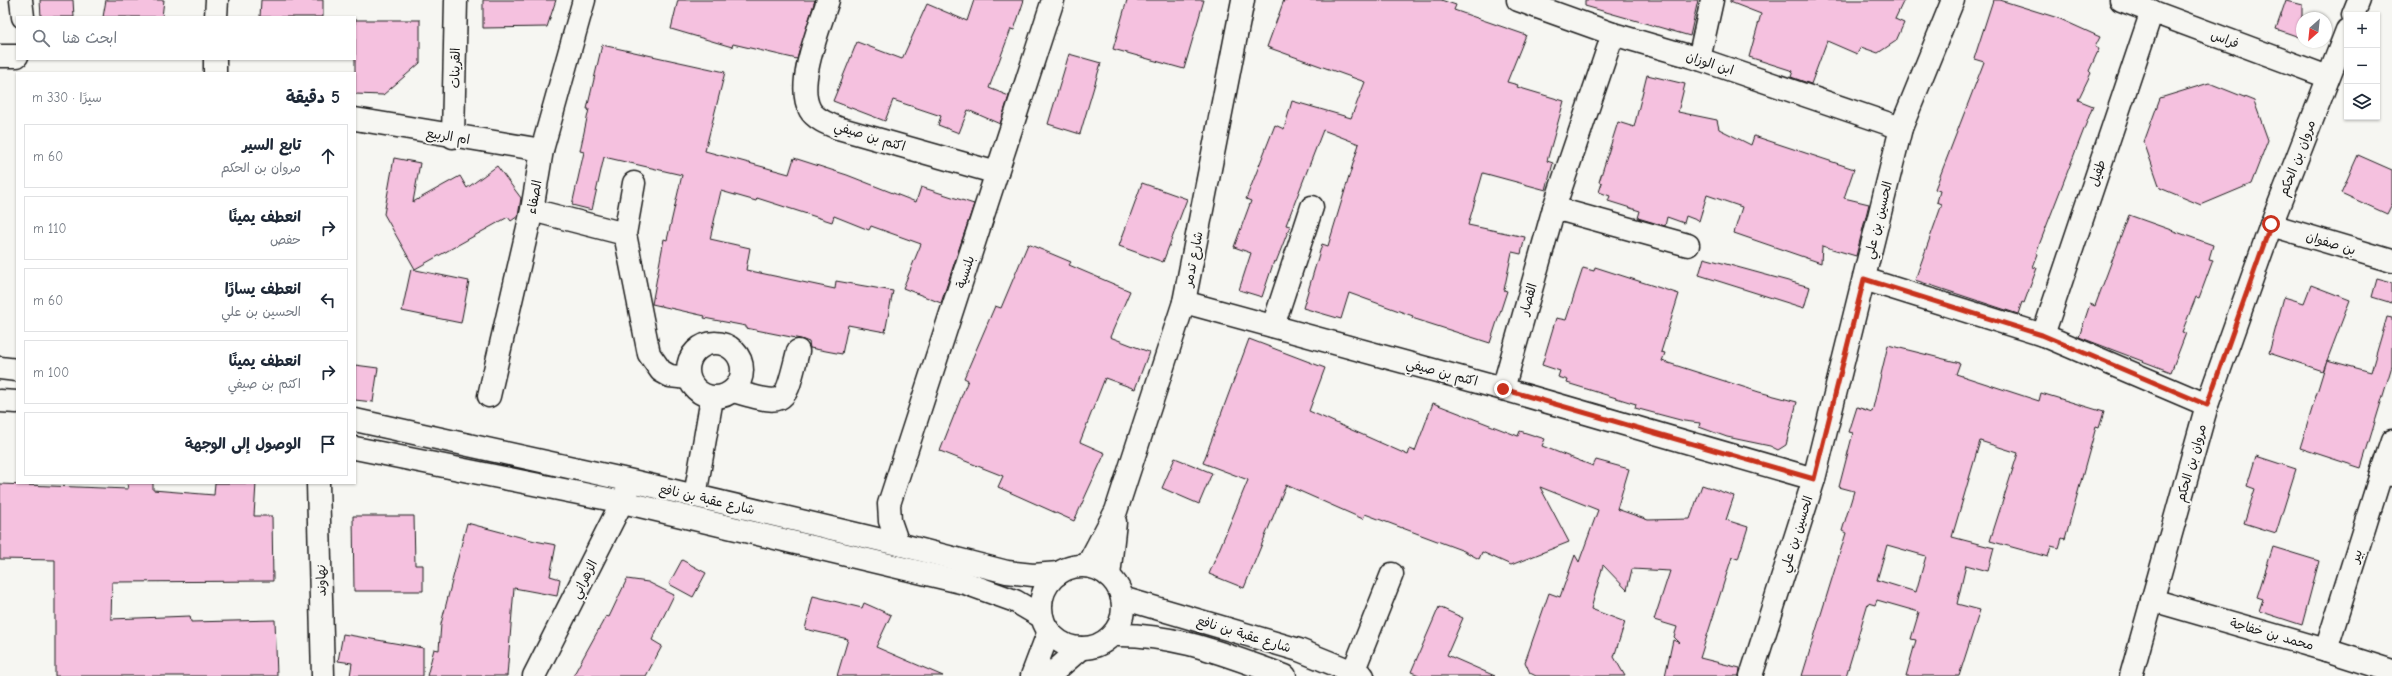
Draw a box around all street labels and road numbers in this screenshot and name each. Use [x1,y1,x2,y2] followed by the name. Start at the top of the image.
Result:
[2209,27,2241,51] street label: فراس
[447,47,464,89] street label: القرينات
[1684,48,1736,79] street label: ابن الوزان
[832,118,907,158] street label: اكثم بن صيفي
[2276,118,2321,199] street label: مروان بن الحكم
[424,125,471,150] street label: ام الربيع
[2085,158,2109,189] street label: طفيل
[523,179,545,215] street label: الصفاء
[1861,179,1899,262] street label: الحسين بن علي
[2304,228,2358,259] street label: بن صفوان
[1180,230,1208,289] street label: شارع تدمر
[953,254,978,290] street label: بلنسية
[1516,281,1541,318] street label: القصار
[1404,355,1479,393] street label: اكثم بن صيفي
[2173,422,2212,504] street label: مروان بن الحكم
[657,481,756,520] street label: شارع عقبة بن نافع
[1777,494,1819,576] street label: الحسين بن علي
[2347,547,2366,566] street label: بير
[568,557,604,603] street label: الزهراني
[313,563,330,597] street label: نهاوند
[1194,613,1293,658] street label: شارع عقبة بن نافع
[2228,615,2316,654] street label: محمد بن خفاجة

